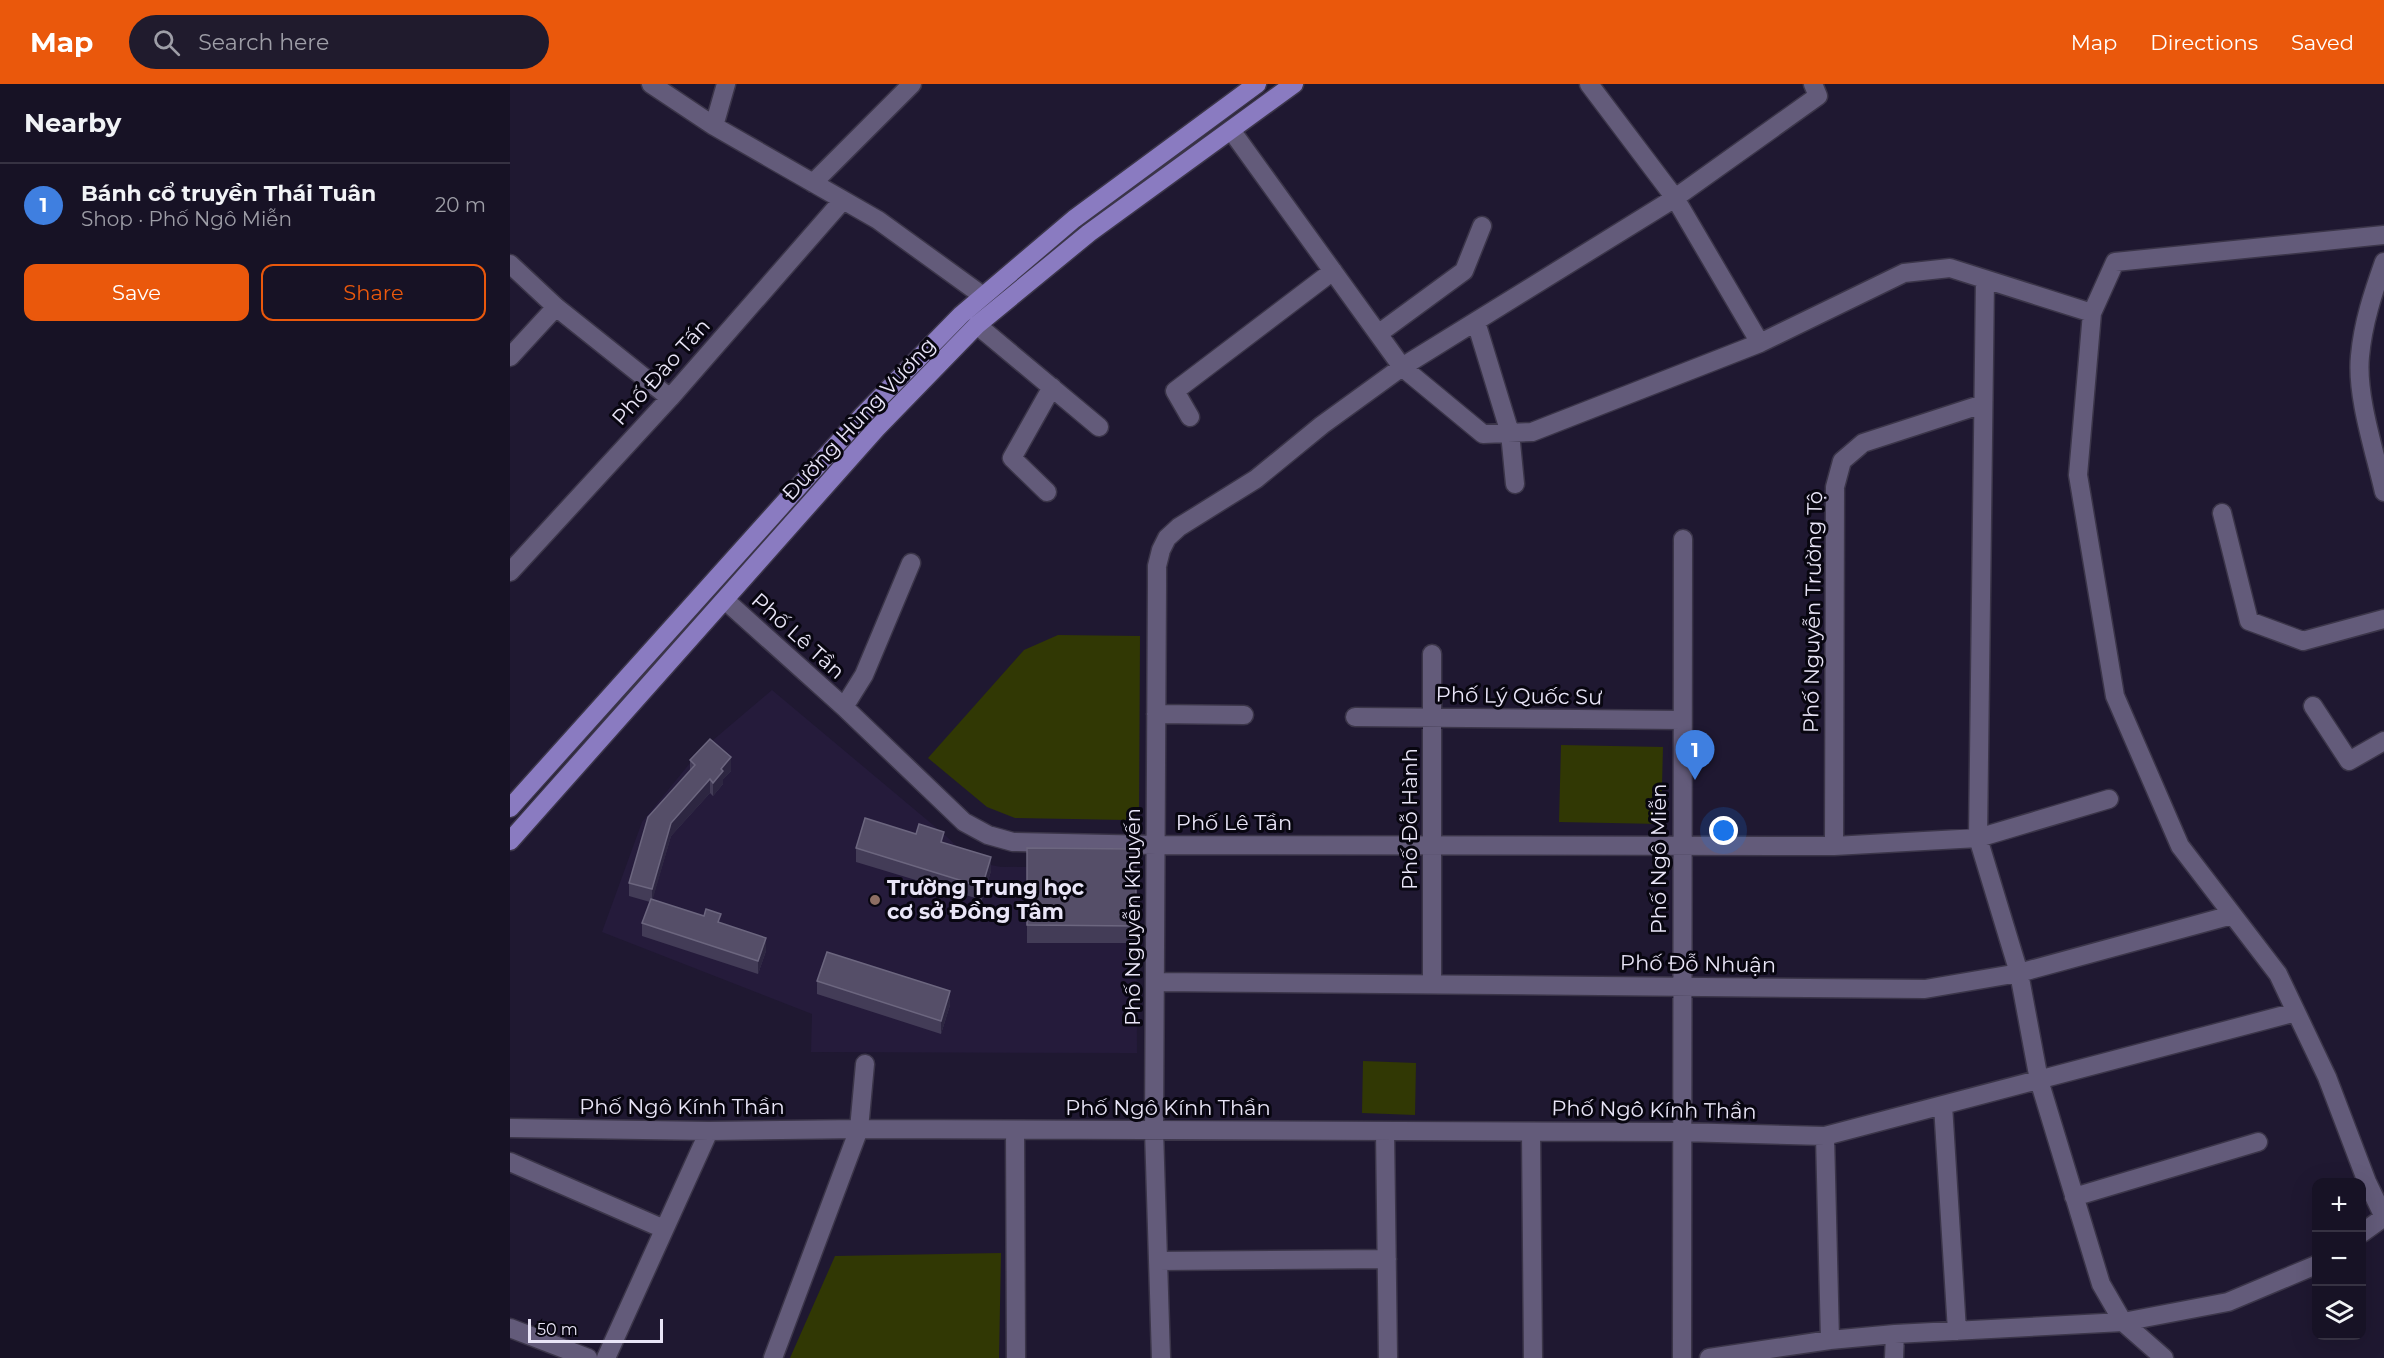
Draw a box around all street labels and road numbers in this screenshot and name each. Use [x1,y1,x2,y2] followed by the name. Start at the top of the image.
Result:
[606,313,715,430] street label: Phố Đào Tấn
[777,332,941,505] street label: Đường Hùng Vương
[1798,491,1827,733] street label: Phố Nguyễn Trường Tộ
[747,587,850,684] street label: Phố Lê Tần
[1436,682,1603,709] street label: Phố Lý Quốc Sư
[1397,748,1422,890] street label: Phố Đỗ Hành
[1646,784,1671,934] street label: Phố Ngô Miễn
[1120,808,1145,1026] street label: Phố Nguyễn Khuyến
[1176,810,1292,835] street label: Phố Lê Tần
[1620,950,1776,977] street label: Phố Đỗ Nhuận
[579,1094,785,1119] street label: Phố Ngô Kính Thần
[1065,1095,1271,1120] street label: Phố Ngô Kính Thần
[1551,1095,1757,1124] street label: Phố Ngô Kính Thần

